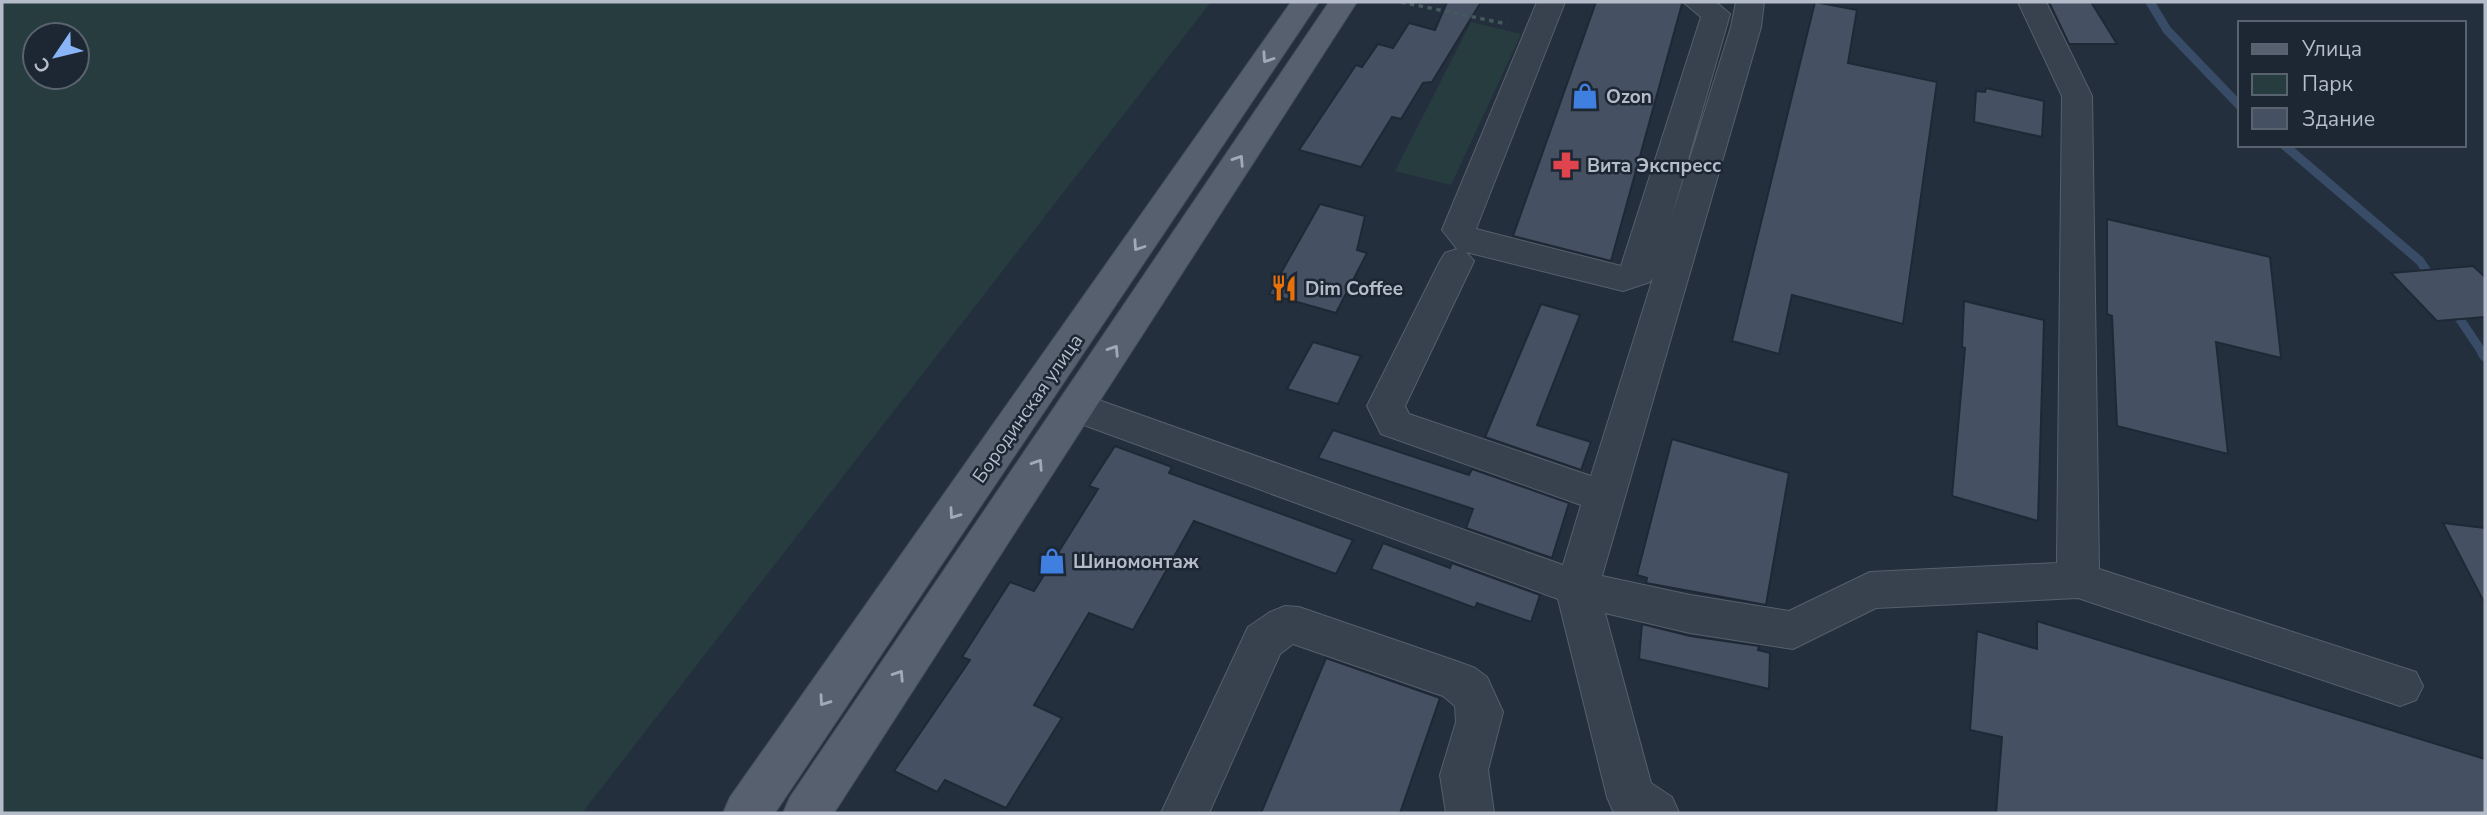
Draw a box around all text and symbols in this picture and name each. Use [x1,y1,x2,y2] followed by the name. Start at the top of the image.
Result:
[21,21,91,91] north arrow
[2238,21,2466,147] legend
[2301,35,2362,63] text: Улица
[1262,50,1275,63] one-way arrow
[28,52,57,78] text: С
[2302,70,2354,98] text: Парк
[1570,81,1600,111] shop icon: Ozon
[1606,84,1652,110] place label: Ozon
[2302,105,2375,133] text: Здание
[1551,150,1581,180] pharmacy icon: Вита Экспресс
[1587,153,1721,179] place label: Вита Экспресс
[1230,155,1243,168] one-way arrow
[1134,238,1146,251] one-way arrow
[1269,273,1299,303] restaurant icon: Dim Coffee
[1305,276,1403,302] place label: Dim Coffee
[967,329,1089,488] street label: Бородинская улица
[1105,345,1118,358] one-way arrow
[1030,459,1043,472] one-way arrow
[950,506,962,519] one-way arrow
[1037,546,1067,576] shop icon: Шиномонтаж
[1073,549,1199,575] place label: Шиномонтаж
[891,669,904,682] one-way arrow
[820,693,832,706] one-way arrow

